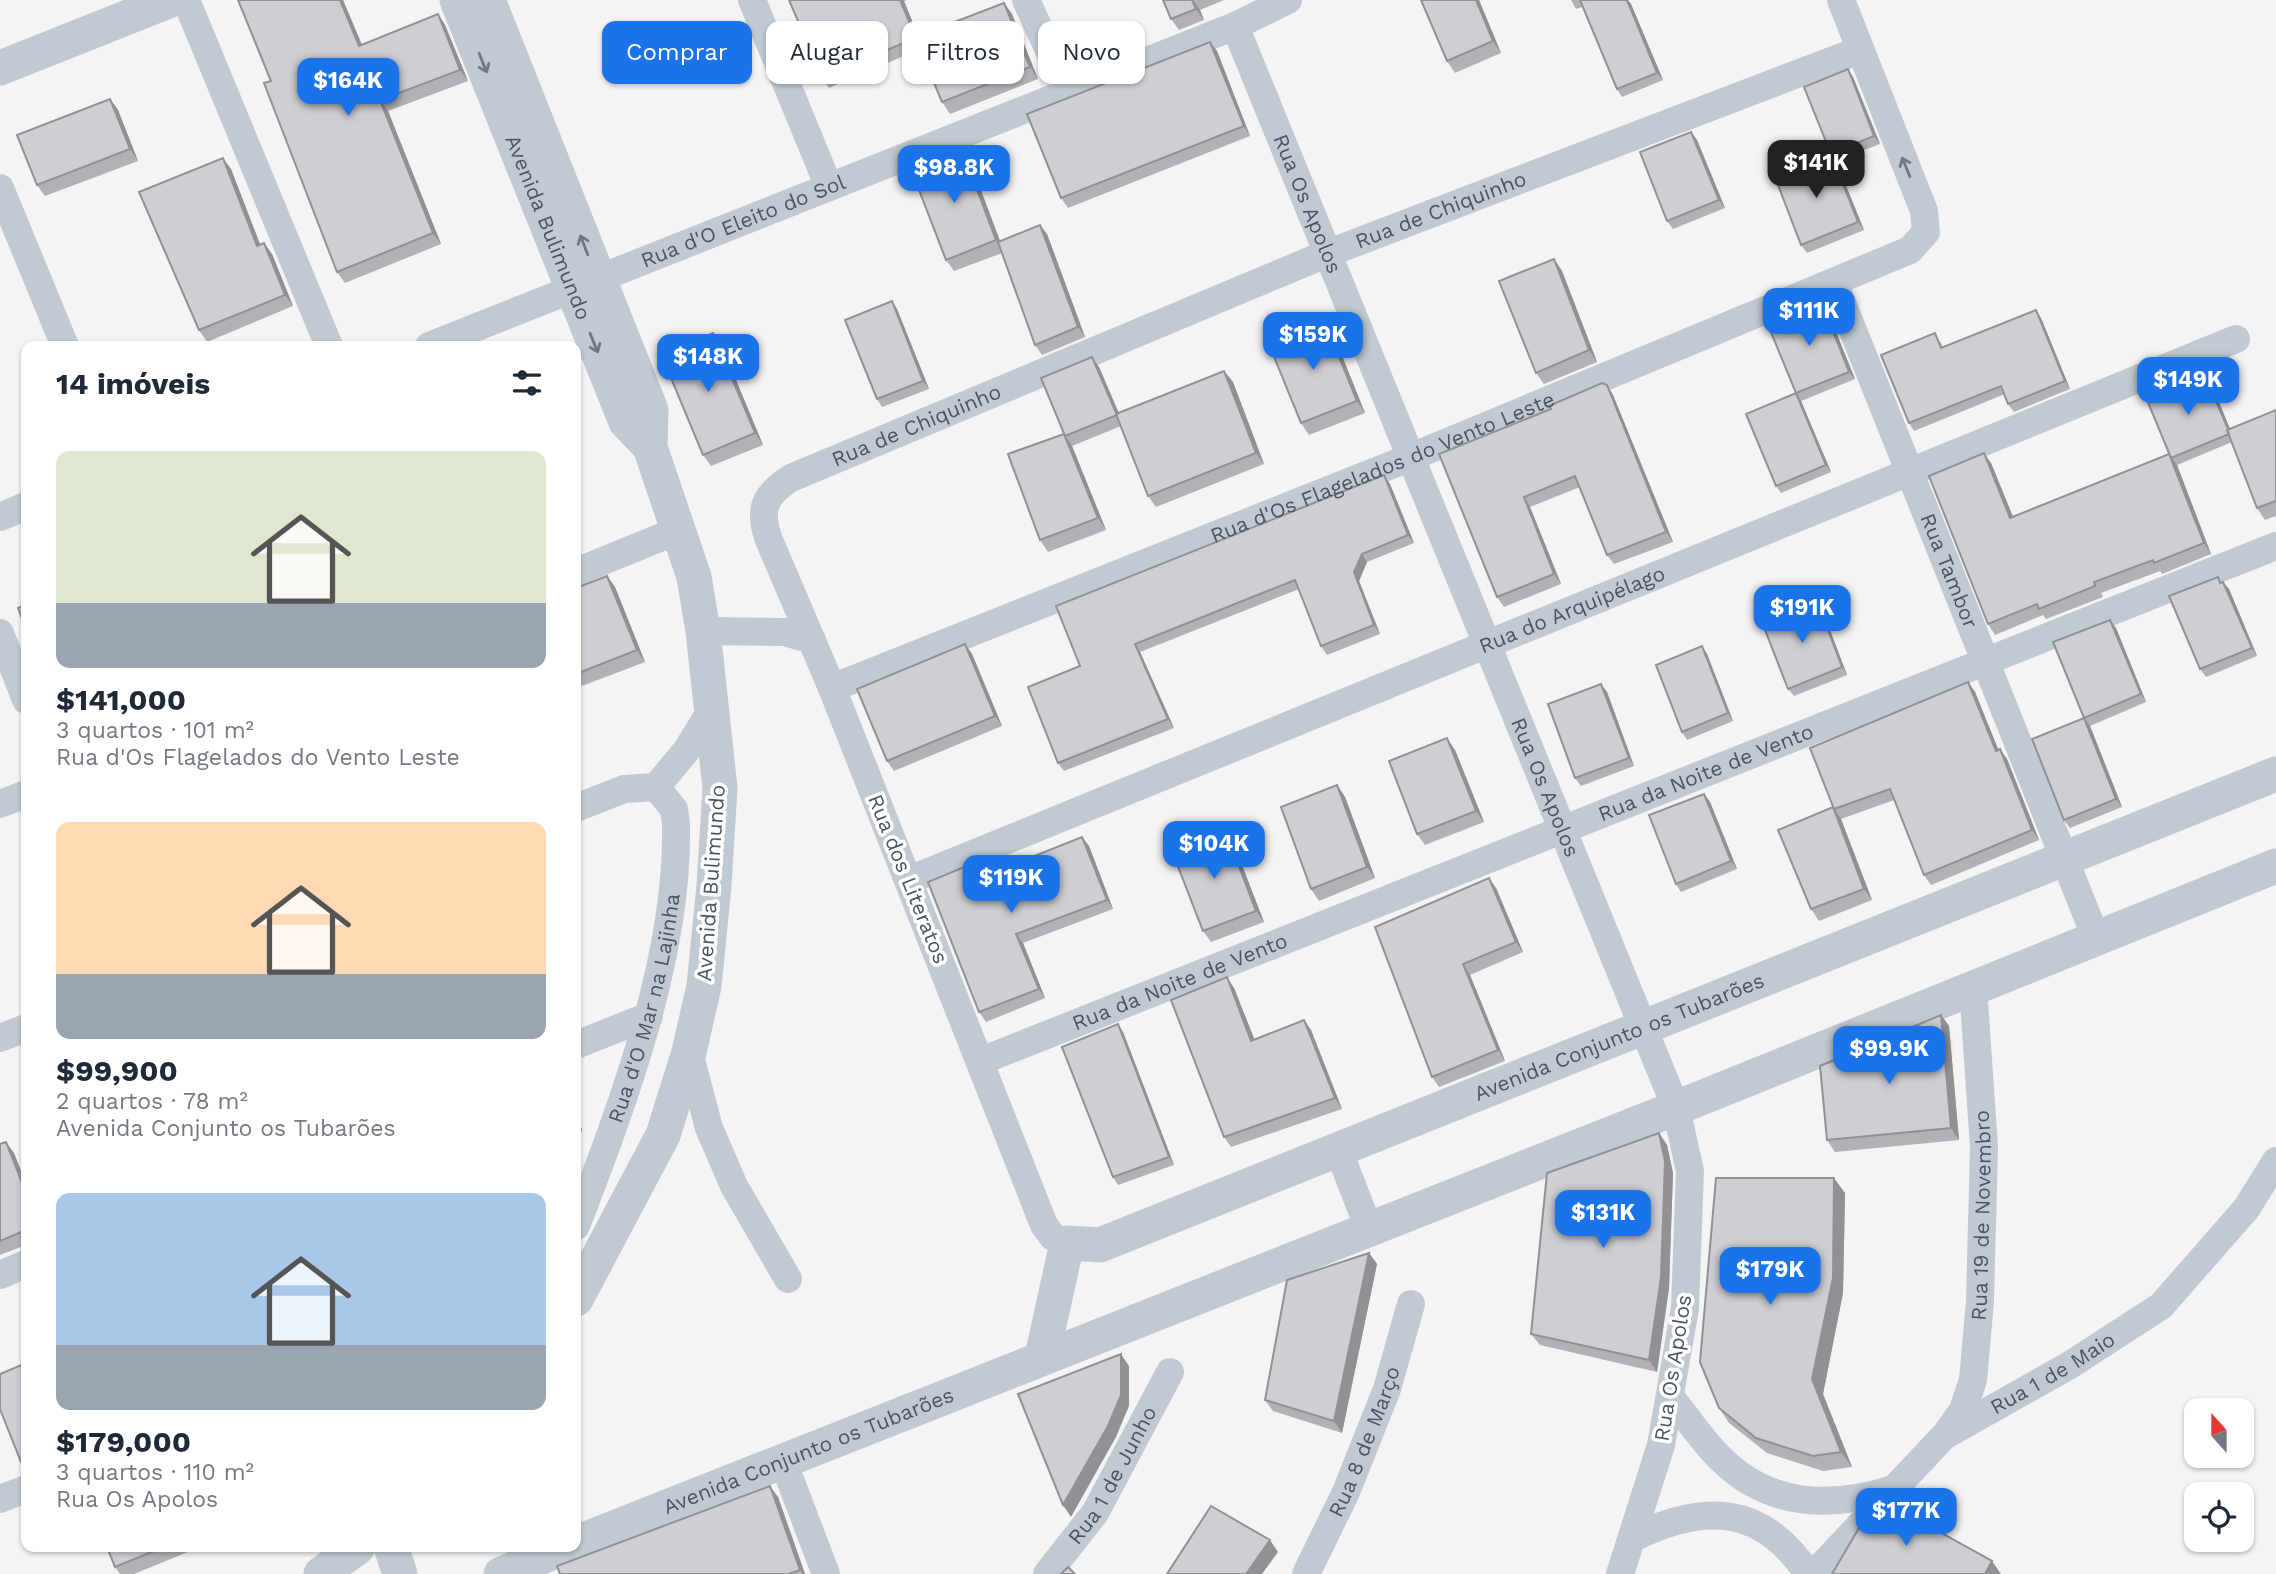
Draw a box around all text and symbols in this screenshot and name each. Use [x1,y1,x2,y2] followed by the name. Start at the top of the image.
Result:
[602,21,752,84] chip: Comprar
[766,21,888,84] chip: Alugar
[902,21,1024,84] chip: Filtros
[1038,21,1145,84] chip: Novo
[477,52,490,74] one-way arrow
[299,58,397,118] pin: $164K
[313,67,383,94] text: $164K
[1268,130,1347,277] street label: Rua Os Apolos
[500,131,597,323] street label: Avenida Bulimundo
[1767,140,1865,200] pin: $141K
[897,146,1011,205] pin: $98.8K
[1784,149,1848,176] text: $141K
[914,154,994,181] text: $98.8K
[1899,157,1912,179] one-way arrow
[1352,166,1530,254] street label: Rua de Chiquinho
[637,169,849,273] street label: Rua d'O Eleito do Sol
[577,235,590,257] one-way arrow
[1760,288,1858,348] pin: $111K
[1779,297,1839,324] text: $111K
[1264,312,1362,372] pin: $159K
[1279,321,1347,348] text: $159K
[589,332,602,353] one-way arrow
[659,334,757,394] pin: $148K
[673,343,743,370] text: $148K
[2139,358,2237,417] pin: $149K
[508,364,546,402] icon: filters
[56,366,210,401] text: 14 imóveis
[2153,366,2223,393] text: $149K
[828,379,1005,472] street label: Rua de Chiquinho
[1207,386,1558,548] street label: Rua d'Os Flagelados do Vento Leste
[238,496,364,622] icon: home
[1915,510,1984,632] street label: Rua Tambor
[1475,560,1669,658] street label: Rua do Arquipélago
[1753,586,1851,645] pin: $191K
[1770,594,1834,621] text: $191K
[56,682,186,717] text: $141,000
[1506,714,1585,860] street label: Rua Os Apolos
[56,717,254,744] text: 3 quartos · 101 m²
[1594,718,1817,826] street label: Rua da Noite de Vento
[56,744,460,771] text: Rua d'Os Flagelados do Vento Leste
[691,784,730,982] street label: Avenida Bulimundo
[863,790,954,967] street label: Rua dos Literatos
[1165,822,1263,881] pin: $104K
[1179,830,1249,857] text: $104K
[962,856,1060,915] pin: $119K
[979,864,1043,891] text: $119K
[238,867,364,993] icon: home
[602,892,685,1126] street label: Rua d'O Mar na Lajinha
[1068,927,1291,1035] street label: Rua da Noite de Vento
[1470,967,1768,1106] street label: Avenida Conjunto os Tubarões
[1832,1026,1946,1086] pin: $99.9K
[1849,1035,1929,1062] text: $99.9K
[56,1053,178,1088] text: $99,900
[56,1088,248,1115] text: 2 quartos · 78 m²
[1965,1109,1996,1322] street label: Rua 19 de Novembro
[56,1115,396,1142] text: Avenida Conjunto os Tubarões
[1554,1190,1652,1250] pin: $131K
[1571,1199,1635,1226] text: $131K
[238,1238,364,1364] icon: home
[1721,1248,1819,1307] pin: $179K
[1736,1256,1804,1283] text: $179K
[1649,1293,1696,1443] street label: Rua Os Apolos
[1986,1326,2119,1419] street label: Rua 1 de Maio
[1323,1363,1405,1521] street label: Rua 8 de Março
[659,1382,957,1519] street label: Avenida Conjunto os Tubarões
[2184,1398,2254,1468] north arrow
[2184,1398,2254,1552] map controls
[1062,1402,1162,1549] street label: Rua 1 de Junho
[56,1424,191,1459] text: $179,000
[56,1459,254,1486] text: 3 quartos · 110 m²
[2184,1482,2254,1552] button: locate
[56,1486,218,1513] text: Rua Os Apolos
[1857,1488,1955,1548] pin: $177K
[1872,1497,1940,1524] text: $177K

